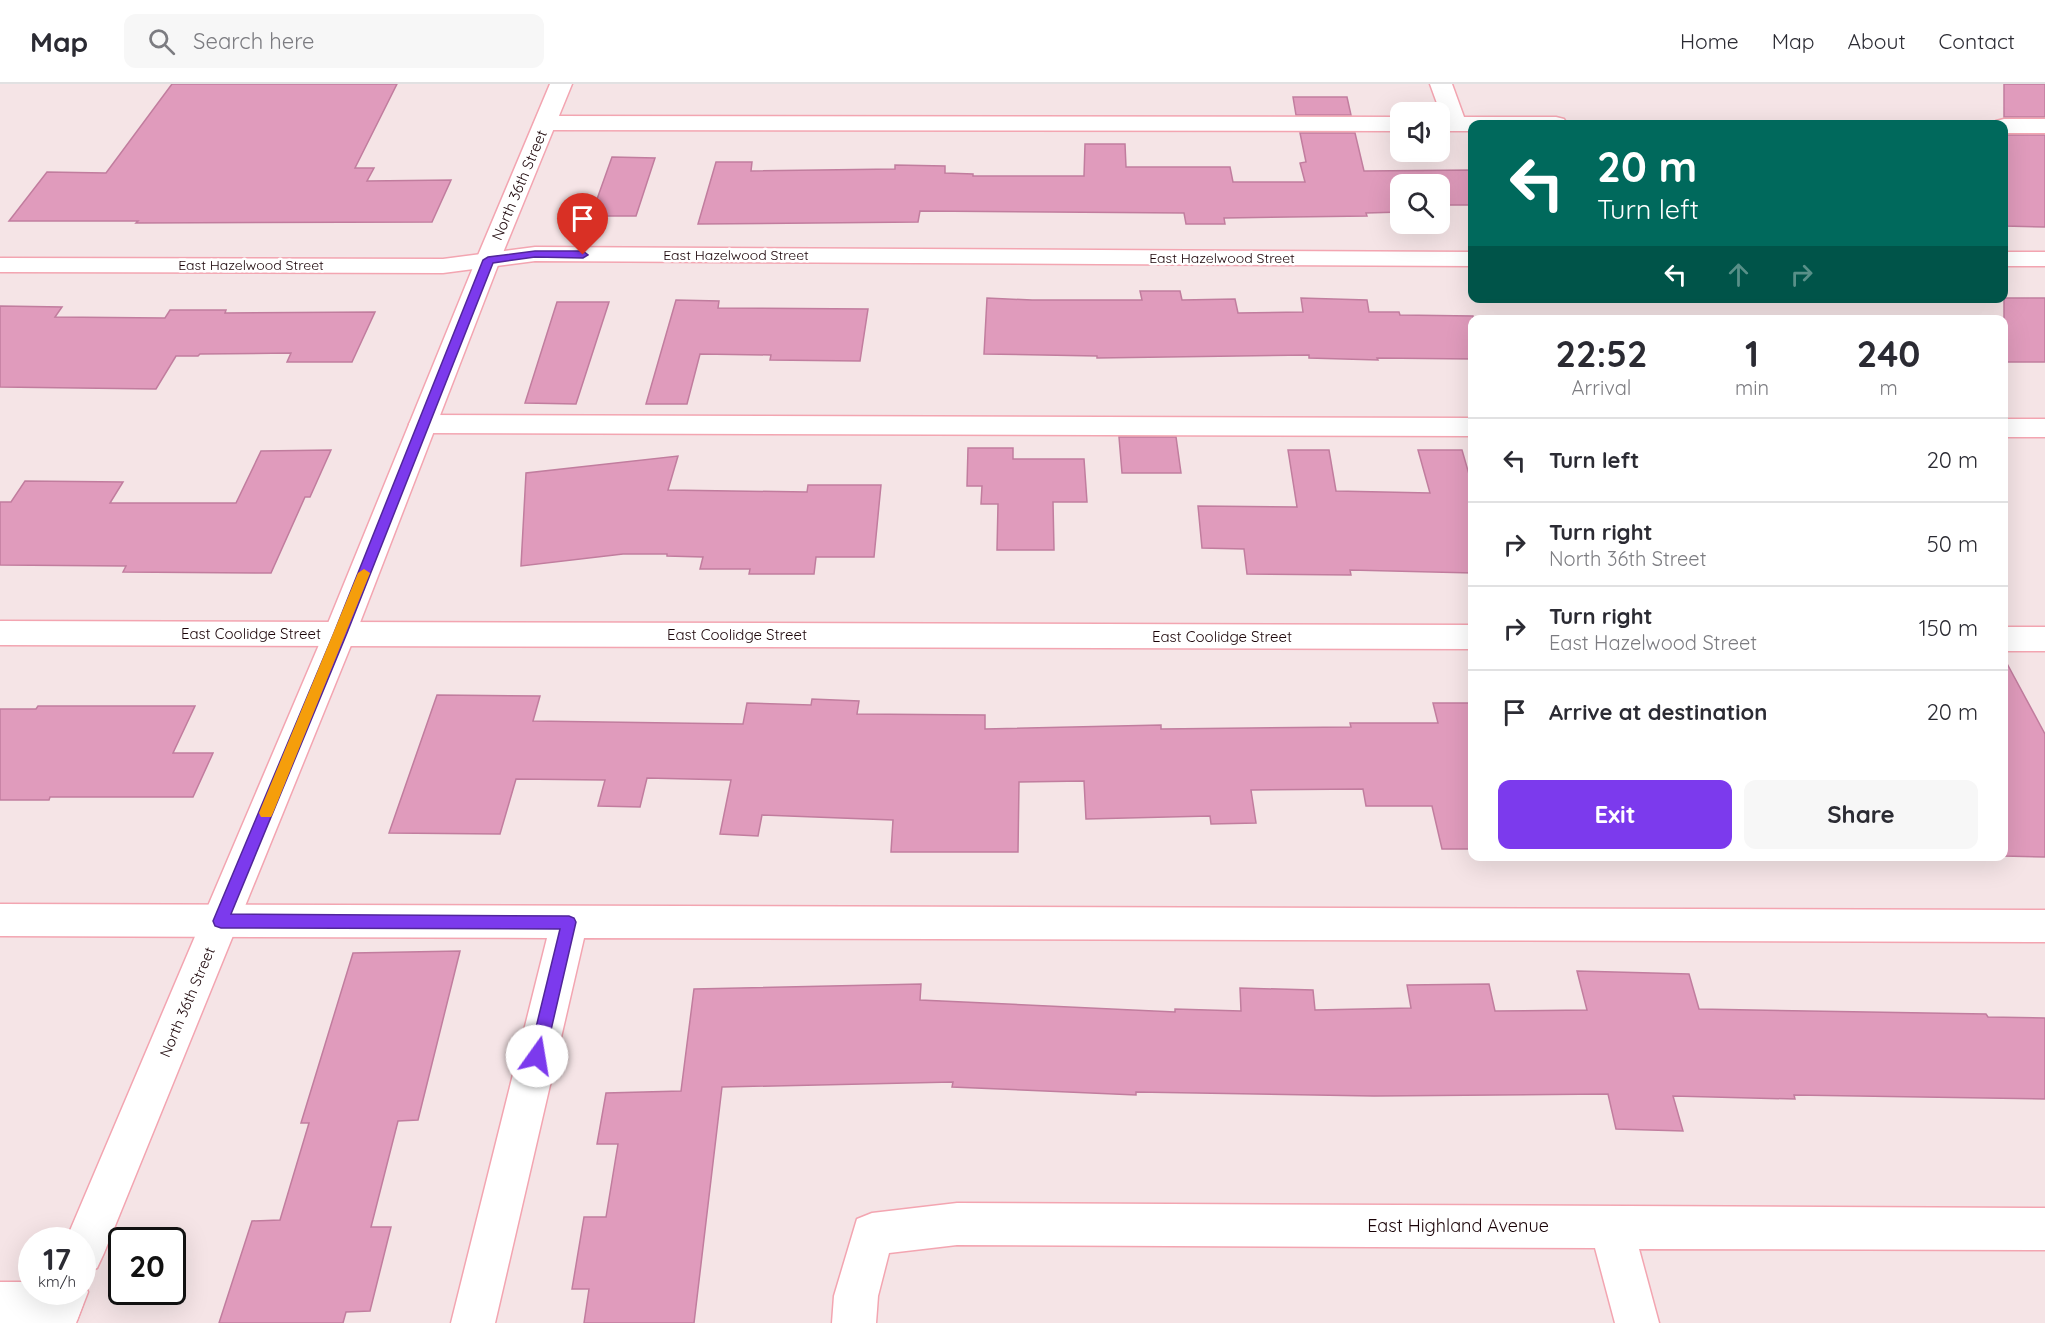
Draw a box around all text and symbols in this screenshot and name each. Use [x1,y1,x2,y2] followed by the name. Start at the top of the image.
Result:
[124,14,544,68] search box
[30,24,88,59] text: Map
[145,25,178,58] icon: search
[193,27,315,55] text: Search here
[1680,28,1739,54] text: Home
[1772,28,1815,54] text: Map
[1848,28,1906,54] text: About
[1939,28,2015,54] text: Contact
[1390,102,1450,234] map controls
[1390,102,1450,162] button: sound
[487,127,551,243] street label: North 36th Street
[1597,140,1697,193] text: 20 m
[1498,144,1576,222] icon: left
[1390,174,1450,234] button: search
[1597,192,1699,226] text: Turn left
[557,193,608,255] pin
[566,202,599,235] icon: arrive
[663,246,809,264] street label: East Hazelwood Street
[1149,249,1295,267] street label: East Hazelwood Street
[178,256,324,274] street label: East Hazelwood Street
[1659,258,1692,291] icon: left
[1722,258,1755,291] icon: ahead
[1785,258,1818,291] icon: right
[1556,331,1648,376] text: 22:52
[1745,331,1759,376] text: 1
[1857,331,1920,376] text: 240
[1572,375,1631,400] text: Arrival
[1735,375,1769,400] text: min
[1879,375,1898,400] text: m
[1498,444,1531,477] icon: left
[1549,446,1639,474] text: Turn left
[1927,446,1978,474] text: 20 m
[1549,518,1653,546] text: Turn right
[1498,528,1531,561] icon: right
[1927,530,1978,558] text: 50 m
[1549,546,1706,571] text: North 36th Street
[1549,602,1653,630] text: Turn right
[1498,612,1531,645] icon: right
[1919,614,1978,642] text: 150 m
[181,624,321,643] street label: East Coolidge Street
[667,625,807,644] street label: East Coolidge Street
[1152,627,1292,646] street label: East Coolidge Street
[1549,630,1757,655] text: East Hazelwood Street
[1498,696,1531,729] icon: arrive
[1549,698,1767,726] text: Arrive at destination
[1927,698,1978,726] text: 20 m
[1498,780,1732,849] button: Exit
[1744,780,1978,849] button: Share
[155,944,219,1060] street label: North 36th Street
[505,1024,569,1088] position arrow
[1367,1214,1549,1237] street label: East Highland Avenue
[108,1227,186,1305] speed limit sign: 20
[43,1240,71,1278] text: 17
[38,1272,76,1291] text: km/h

